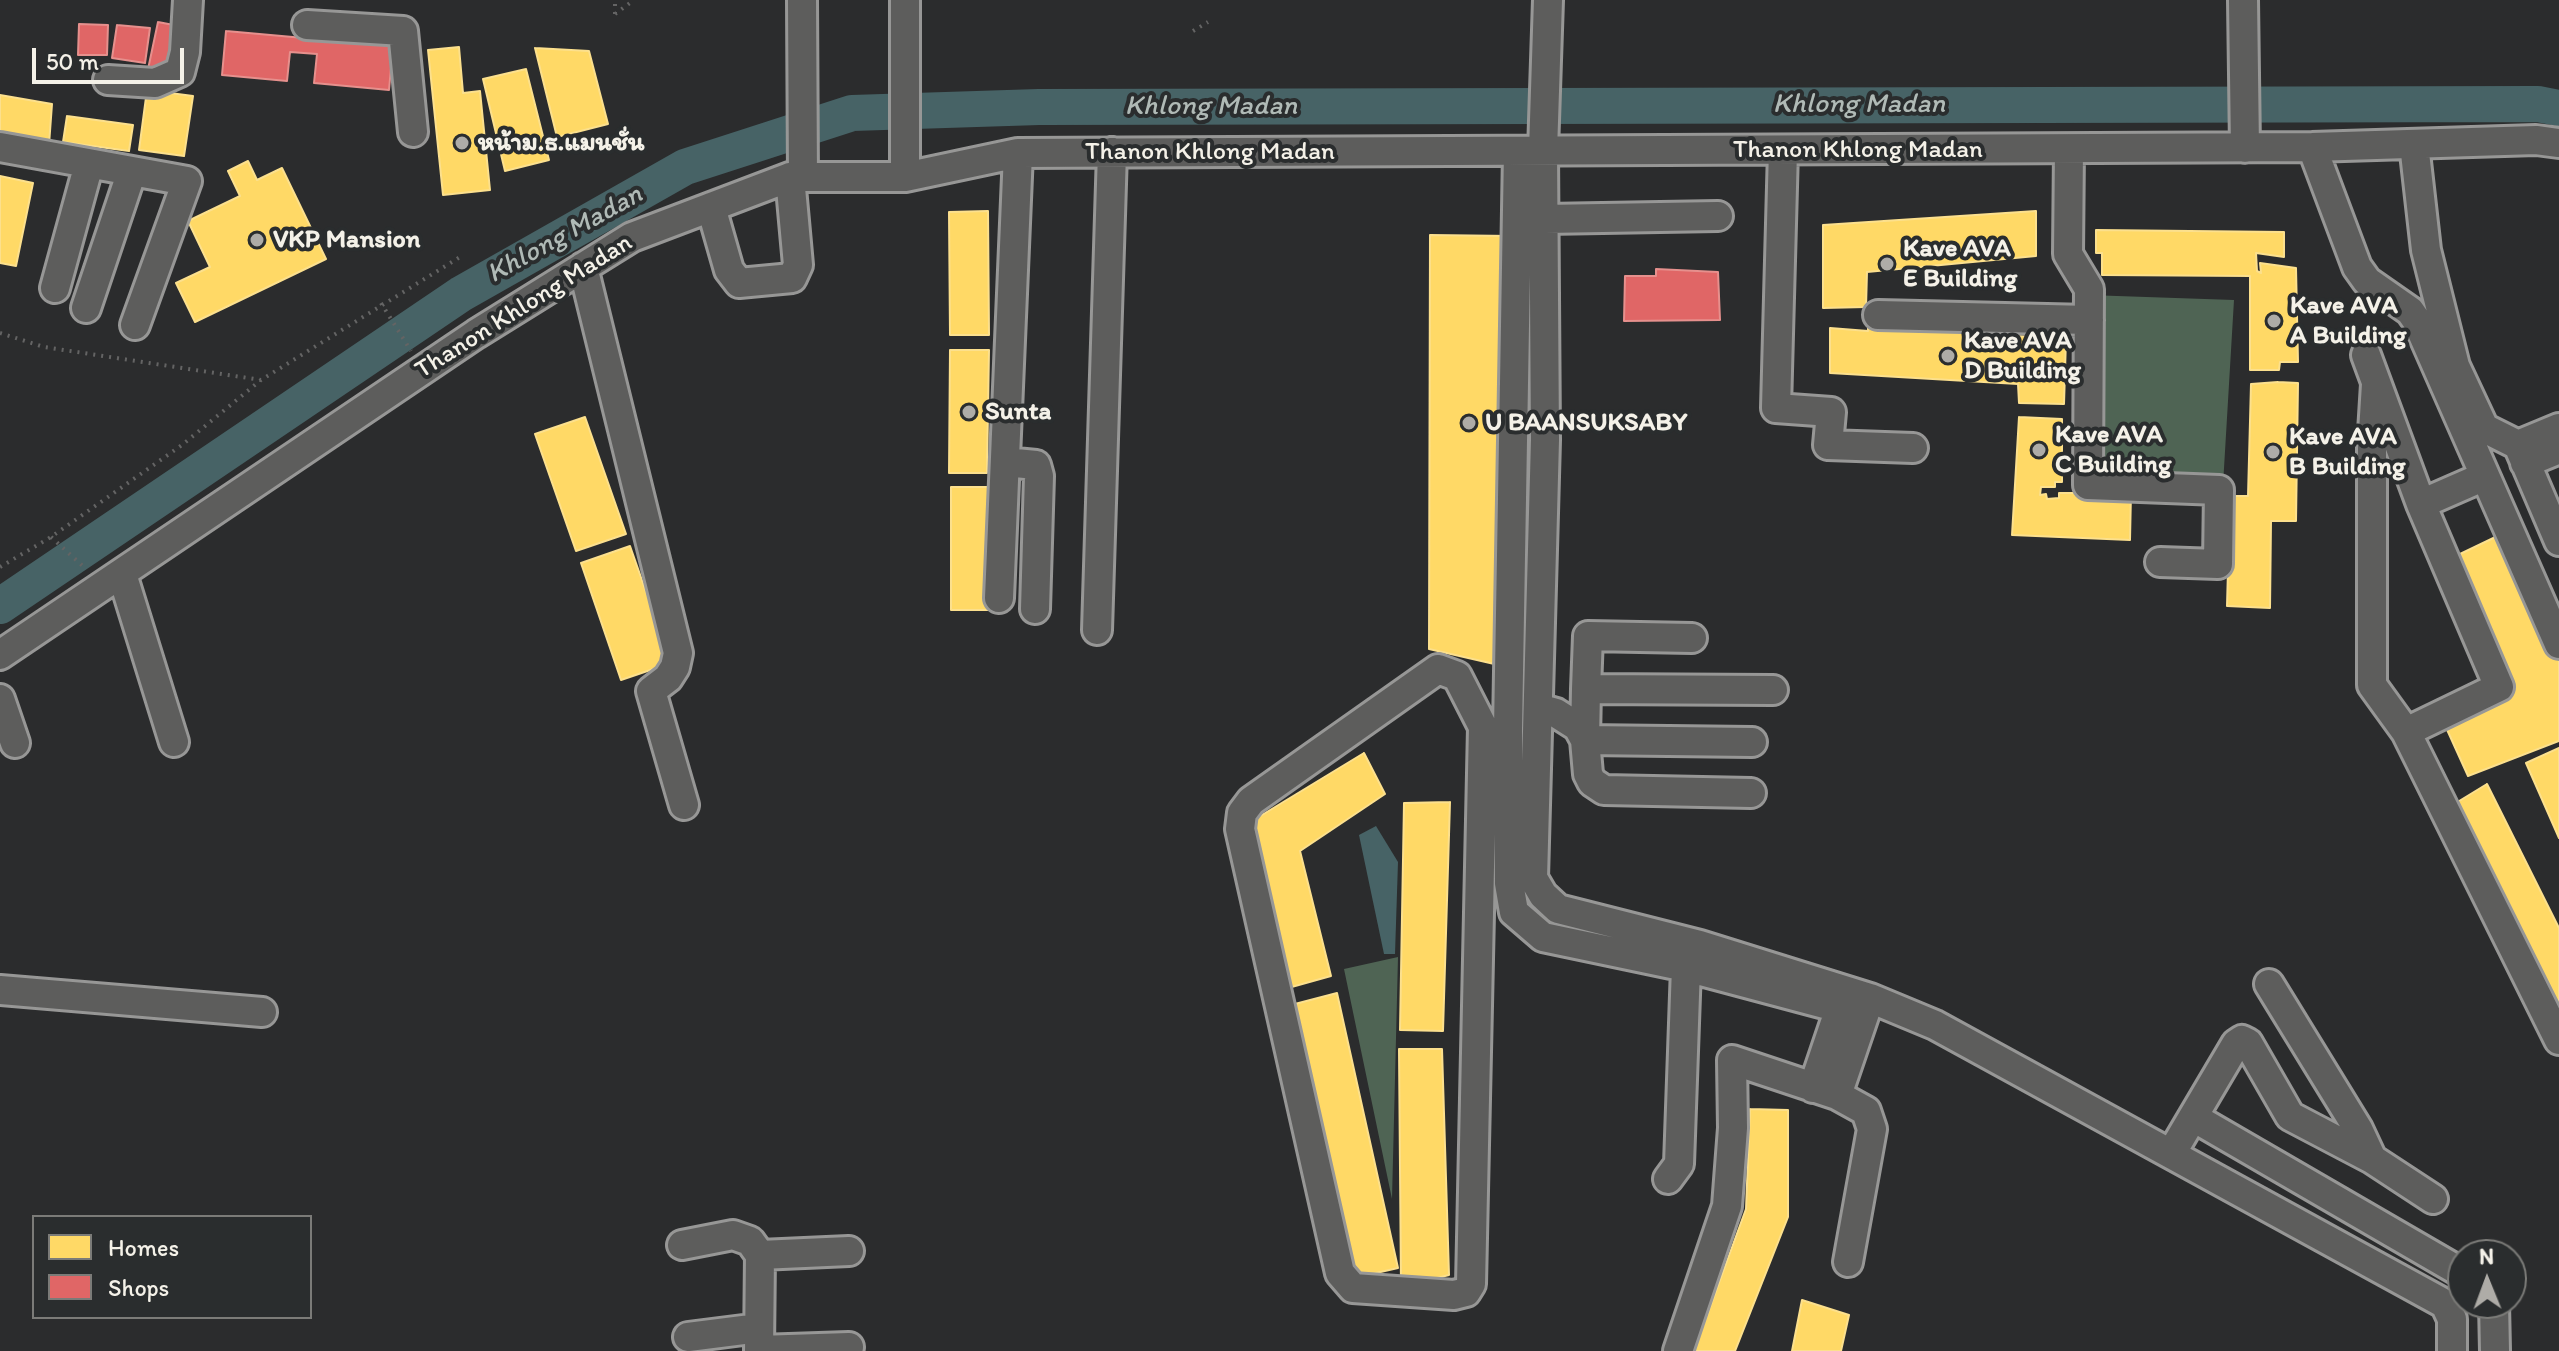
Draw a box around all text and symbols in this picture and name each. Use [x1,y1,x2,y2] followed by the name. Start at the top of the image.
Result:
[36,32,188,82] scale bar
[46,47,99,76] text: 50 m
[1773,88,1945,122] water label: Khlong Madan
[1125,90,1297,124] water label: Khlong Madan
[478,127,645,159] place label: หน้าม.ธ.แมนชั่น
[453,134,471,152] marker: หน้าม.ธ.แมนชั่น
[1733,134,1983,166] street label: Thanon Khlong Madan
[1085,136,1335,168] street label: Thanon Khlong Madan
[481,178,649,292] water label: Khlong Madan
[273,224,420,256] place label: VKP Mansion
[410,228,638,386] street label: Thanon Khlong Madan
[248,231,266,249] marker: VKP Mansion
[1903,233,2017,294] place label: Kave AVA E Building
[1878,255,1896,273] marker: Kave AVA E Building
[2290,290,2406,352] place label: Kave AVA A Building
[2265,312,2283,330] marker: Kave AVA A Building
[1964,325,2081,386] place label: Kave AVA D Building
[1939,347,1957,365] marker: Kave AVA D Building
[985,396,1051,428] place label: Sunta
[960,403,978,421] marker: Sunta
[1485,407,1687,439] place label: U BAANSUKSABY
[1460,414,1478,432] marker: U BAANSUKSABY
[2055,419,2171,480] place label: Kave AVA C Building
[2289,421,2405,482] place label: Kave AVA B Building
[2030,441,2048,459] marker: Kave AVA C Building
[2264,443,2282,461] marker: Kave AVA B Building
[32,1215,312,1319] legend
[108,1233,179,1262] text: Homes
[2447,1239,2527,1319] north arrow
[2479,1243,2494,1270] text: N
[108,1273,169,1302] text: Shops

